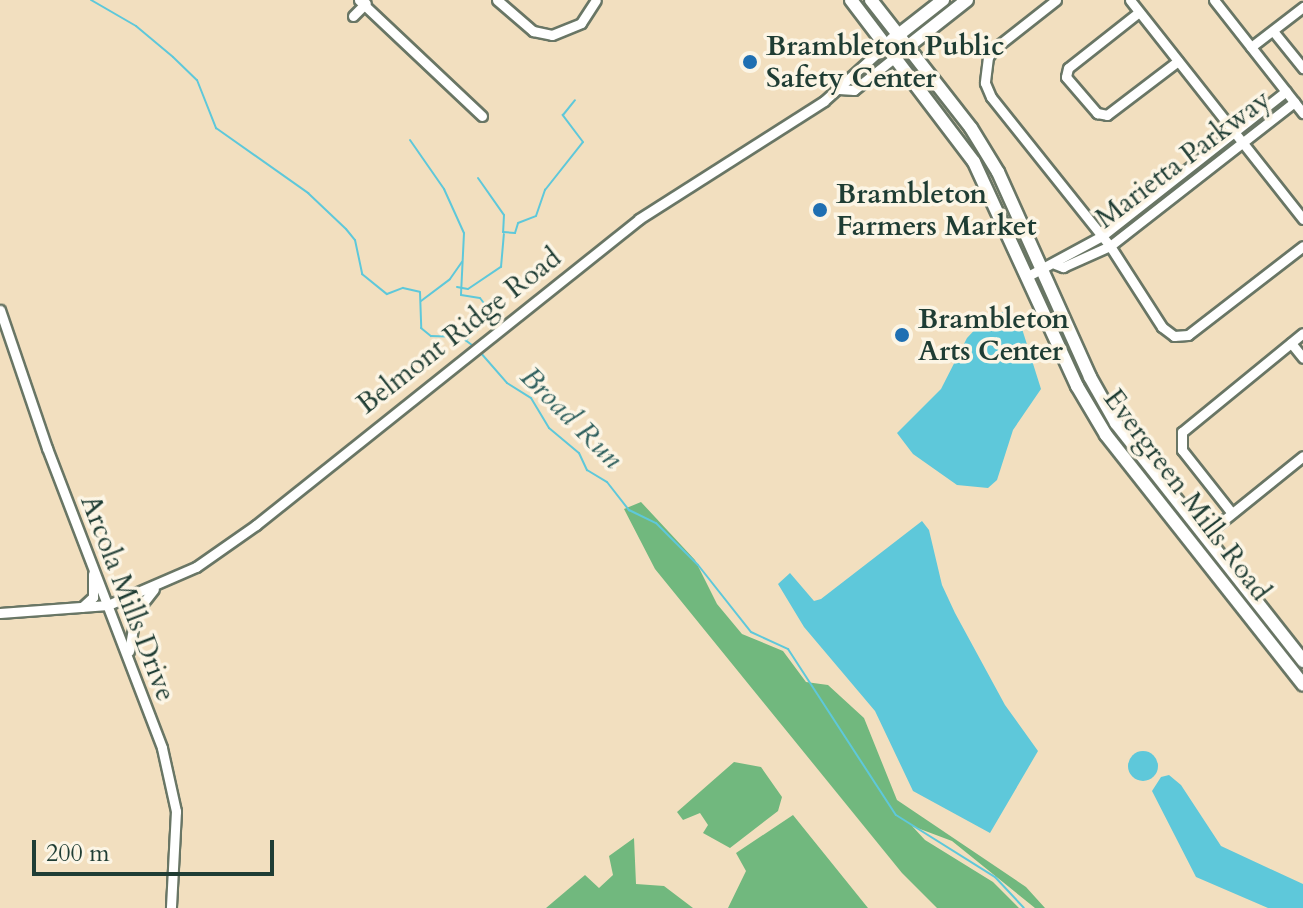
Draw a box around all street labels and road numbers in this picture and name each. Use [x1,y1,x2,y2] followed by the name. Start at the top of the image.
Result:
[1089,82,1277,236] street label: Marietta Parkway
[350,241,568,421] street label: Belmont Ridge Road
[1097,383,1277,607] street label: Evergreen Mills Road
[73,490,183,706] street label: Arcola Mills Drive

